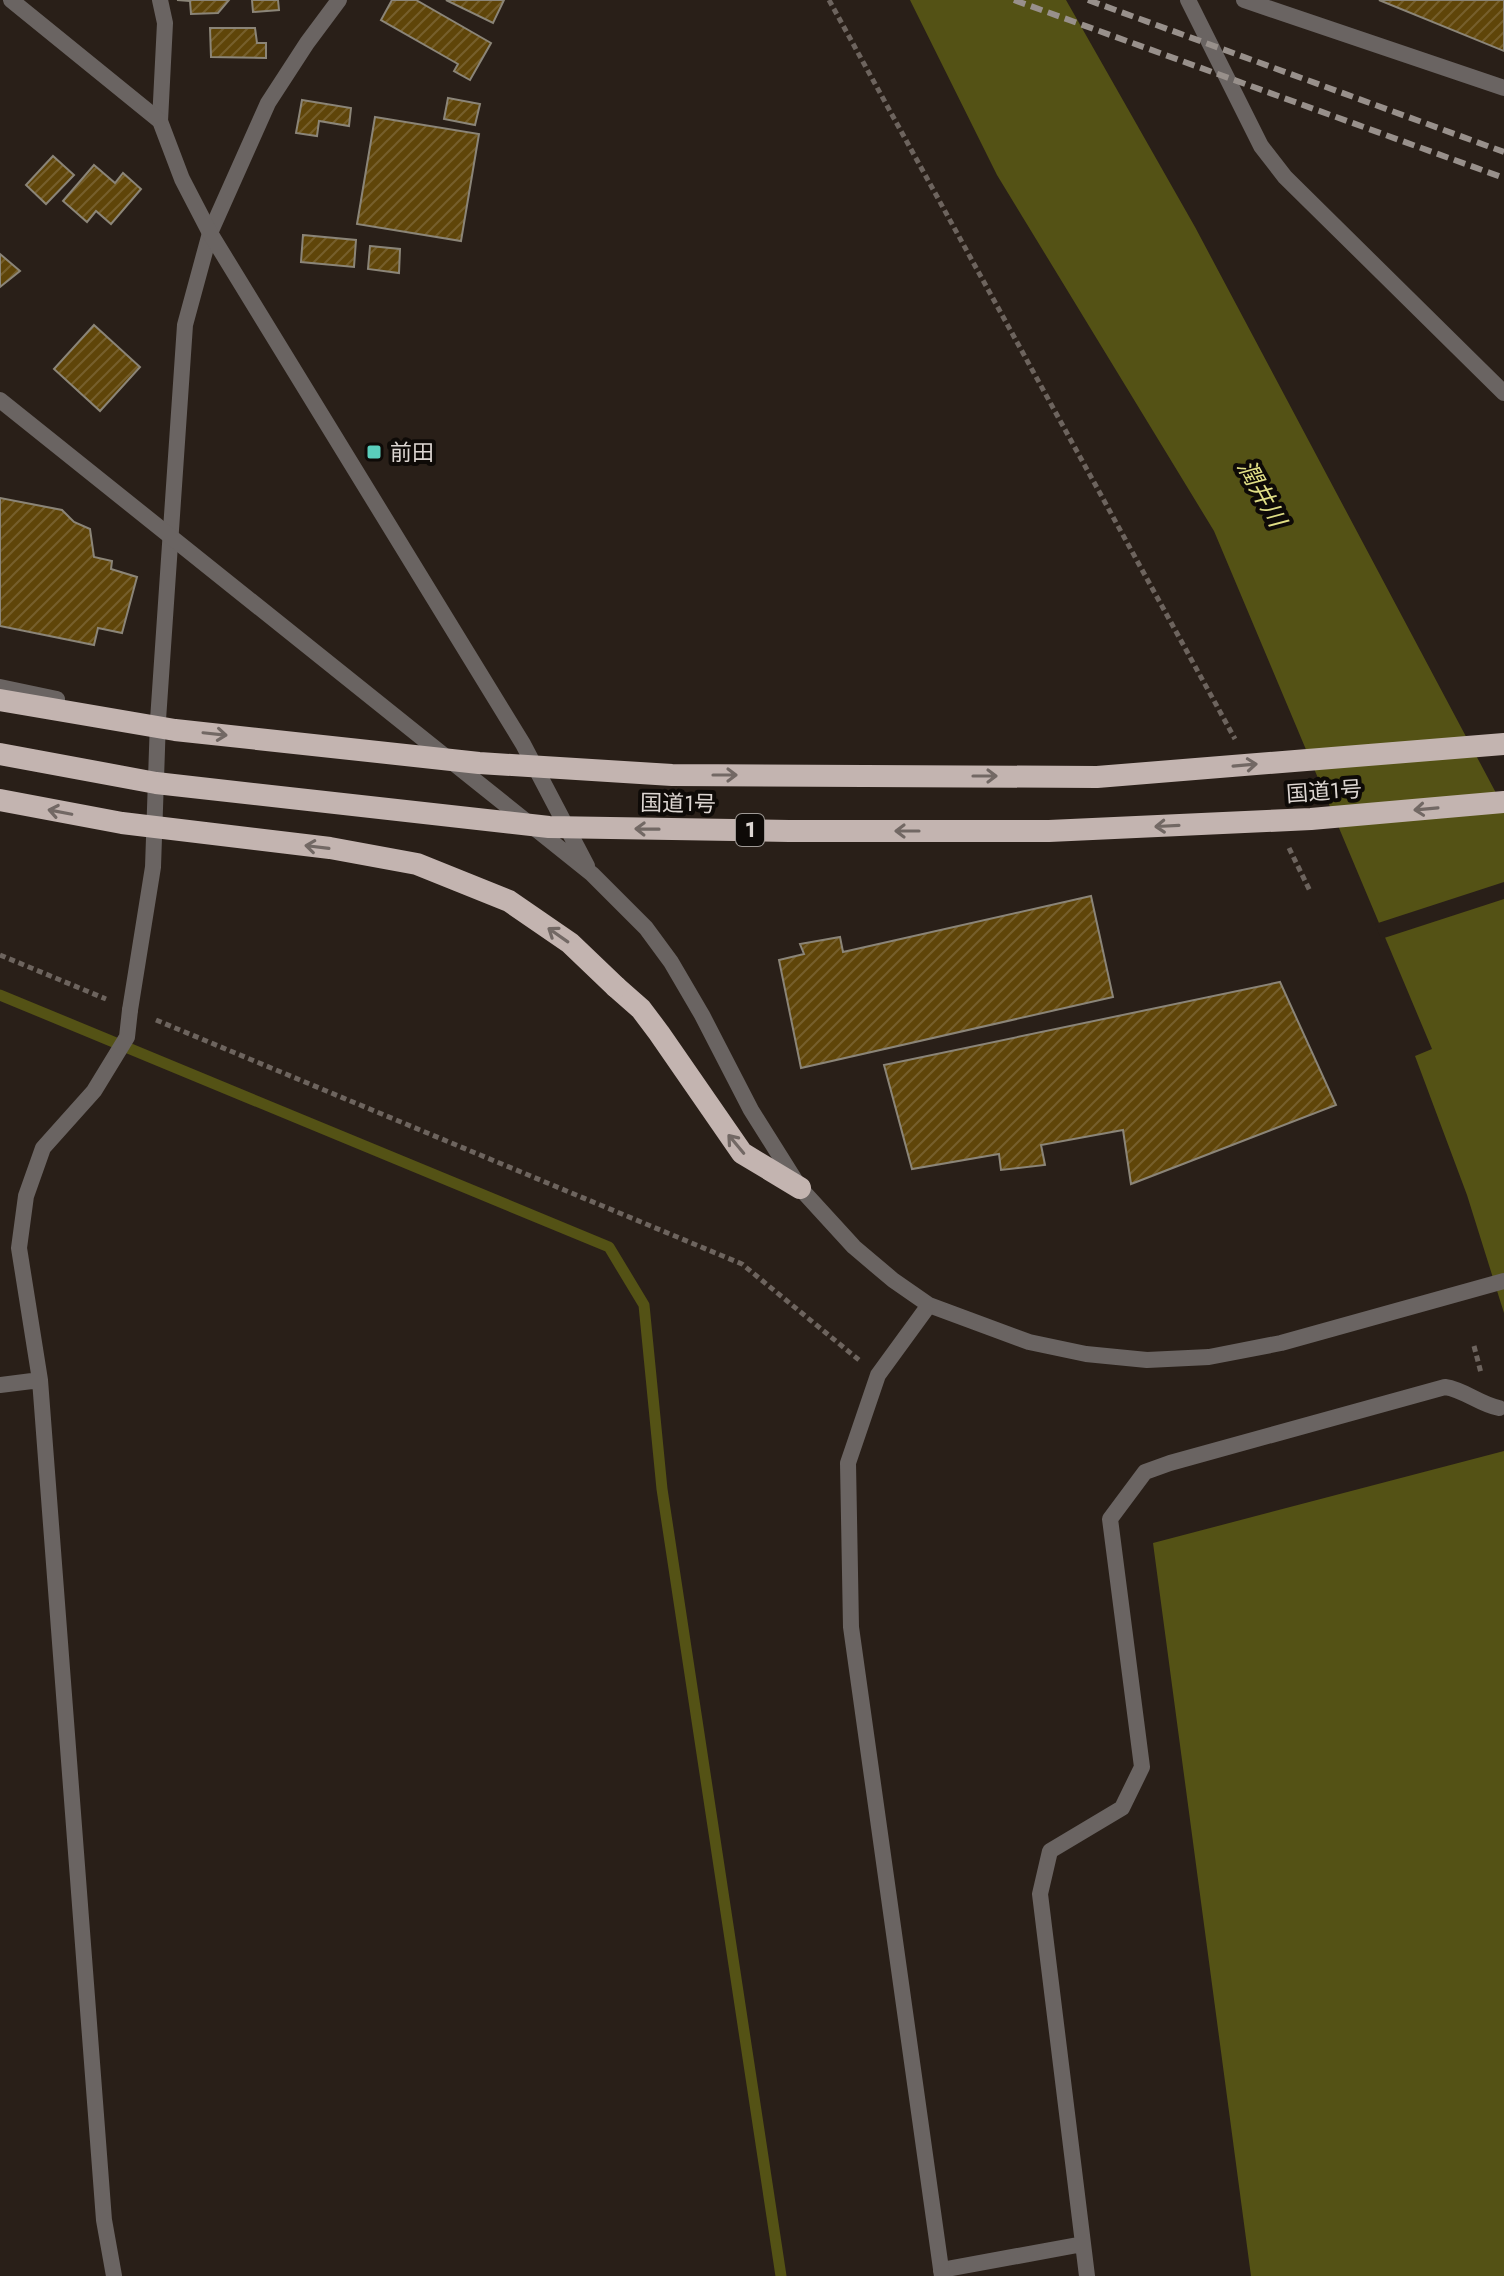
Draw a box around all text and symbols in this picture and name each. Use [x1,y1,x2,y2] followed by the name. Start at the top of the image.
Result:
[390,436,434,468] place label: 前田
[365,443,383,461] marker: 前田
[1229,453,1296,536] water label: 潤井川
[201,727,228,742] one-way arrow
[1231,757,1258,772] one-way arrow
[711,767,738,783] one-way arrow
[971,768,998,784] one-way arrow
[1285,772,1363,810] street label: 国道1号
[640,786,716,820] street label: 国道1号
[1413,802,1440,817] one-way arrow
[47,803,73,818] one-way arrow
[736,814,764,846] road number: 1
[1154,818,1181,833] one-way arrow
[634,821,661,836] one-way arrow
[894,823,921,839] one-way arrow
[304,839,331,854] one-way arrow
[547,927,569,943] one-way arrow
[727,1134,745,1154] one-way arrow

